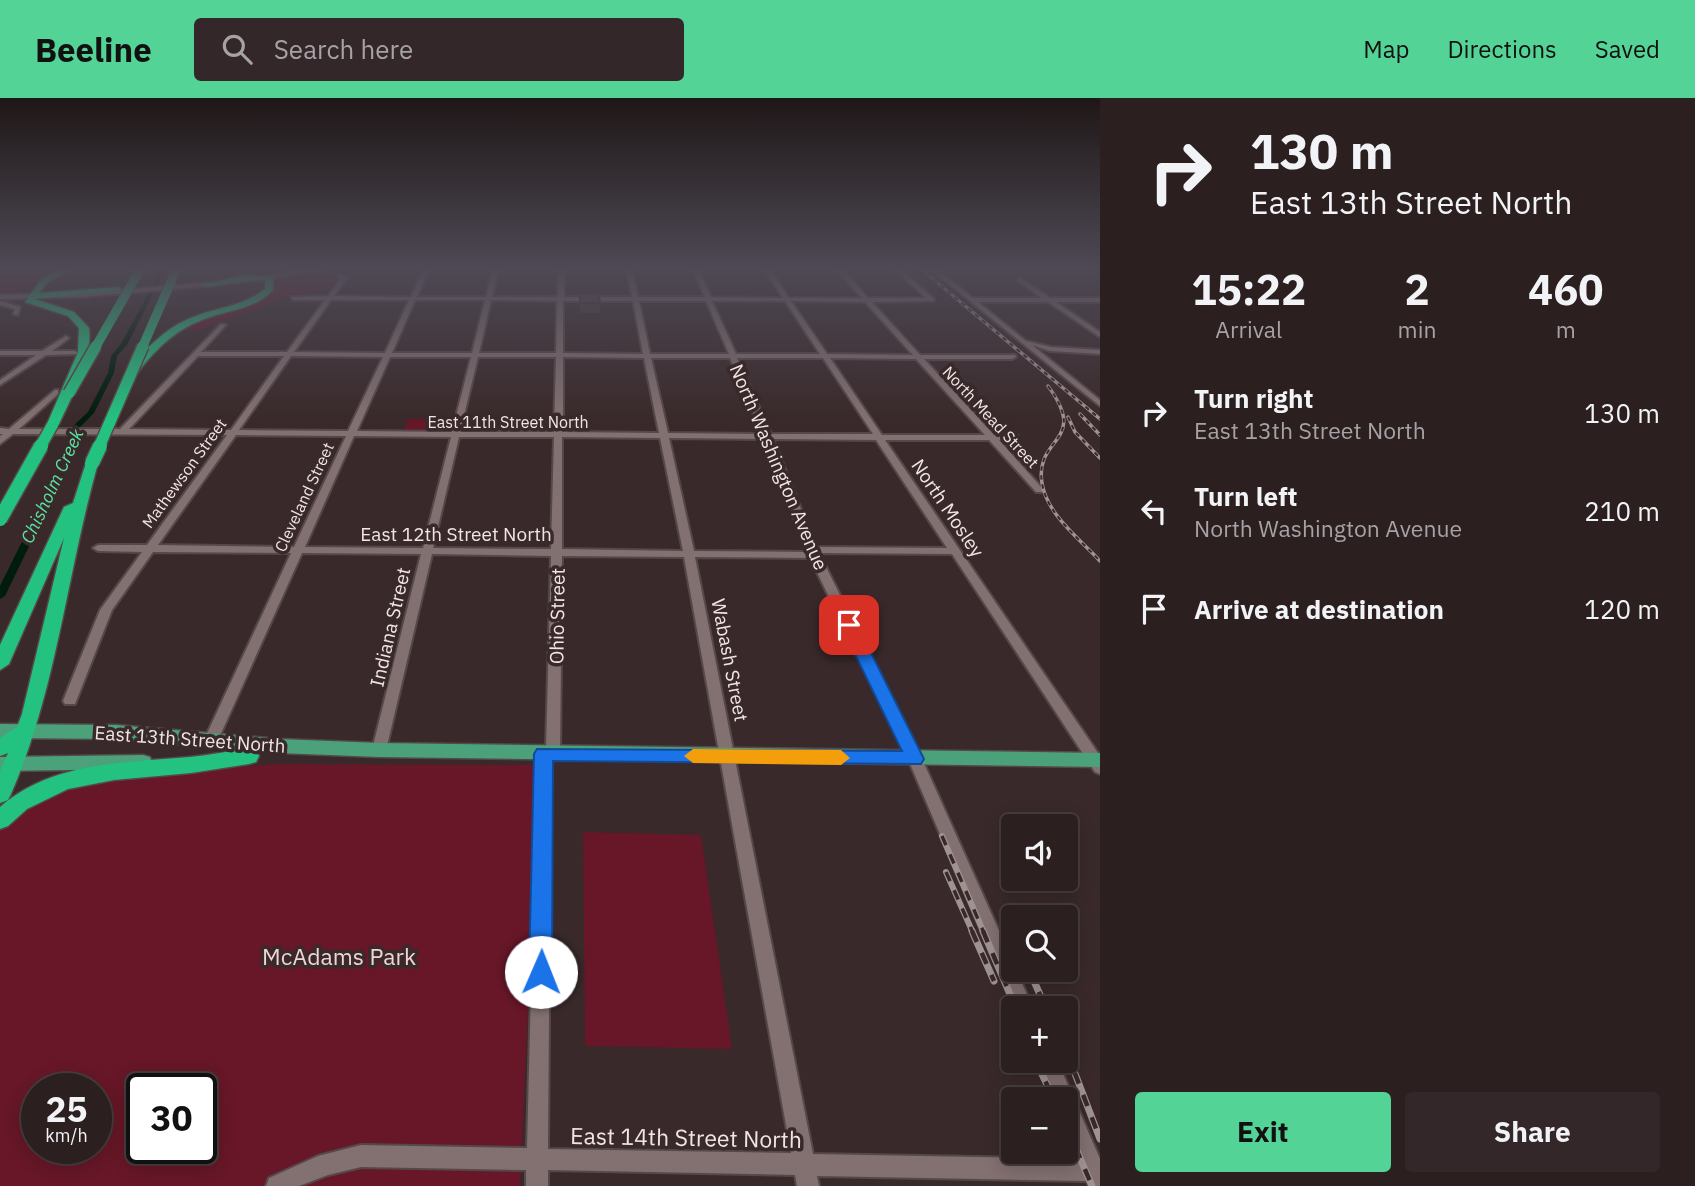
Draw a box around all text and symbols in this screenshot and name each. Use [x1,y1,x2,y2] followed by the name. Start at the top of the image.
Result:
[194,18,684,81] search box
[35,28,152,71] text: Beeline
[218,30,256,68] icon: search
[274,32,413,66] text: Search here
[1363,33,1409,65] text: Map
[1447,33,1557,65] text: Directions
[1595,33,1660,65] text: Saved
[1250,119,1394,182] text: 130 m
[1135,126,1226,217] icon: right
[1250,181,1572,223] text: East 13th Street North
[1191,262,1306,317] text: 15:22
[1404,262,1430,317] text: 2
[1528,262,1604,317] text: 460
[1215,314,1282,344] text: Arrival
[1398,314,1436,344] text: min
[1556,314,1576,344] text: m
[725,360,833,574] street label: North Washington Avenue
[939,362,1043,472] street label: North Mead Street
[1194,381,1313,415] text: Turn right
[1135,394,1173,432] icon: right
[1584,396,1660,430] text: 130 m
[427,412,589,432] street label: East 11th Street North
[137,414,231,532] street label: Mathewson Street
[1194,415,1426,445] text: East 13th Street North
[15,425,89,547] water label: Chisholm Creek
[270,439,338,555] street label: Cleveland Street
[906,454,990,562] street label: North Mosley
[1194,479,1297,513] text: Turn left
[1135,492,1173,530] icon: left
[1584,494,1660,528] text: 210 m
[1194,513,1462,543] text: North Washington Avenue
[360,522,552,546] street label: East 12th Street North
[365,565,415,689] street label: Indiana Street
[544,568,570,664] street label: Ohio Street
[1135,590,1173,628] icon: arrive
[1194,592,1444,626] text: Arrive at destination
[1584,592,1660,626] text: 120 m
[819,595,879,655] pin
[706,597,754,723] street label: Wabash Street
[830,606,868,644] icon: arrive
[94,720,286,758] street label: East 13th Street North
[1001,814,1078,1164] map controls
[1001,814,1078,891] button: sound
[1001,905,1078,982] button: search
[504,935,578,1009] position arrow
[262,941,416,971] park label: McAdams Park
[1001,996,1078,1073] button: +
[126,1073,217,1164] speed limit sign: 30
[45,1086,88,1132] text: 25
[1001,1087,1078,1164] button: −
[1135,1092,1391,1172] button: Exit
[1405,1092,1660,1172] button: Share
[570,1120,802,1154] street label: East 14th Street North
[45,1124,88,1147] text: km/h

